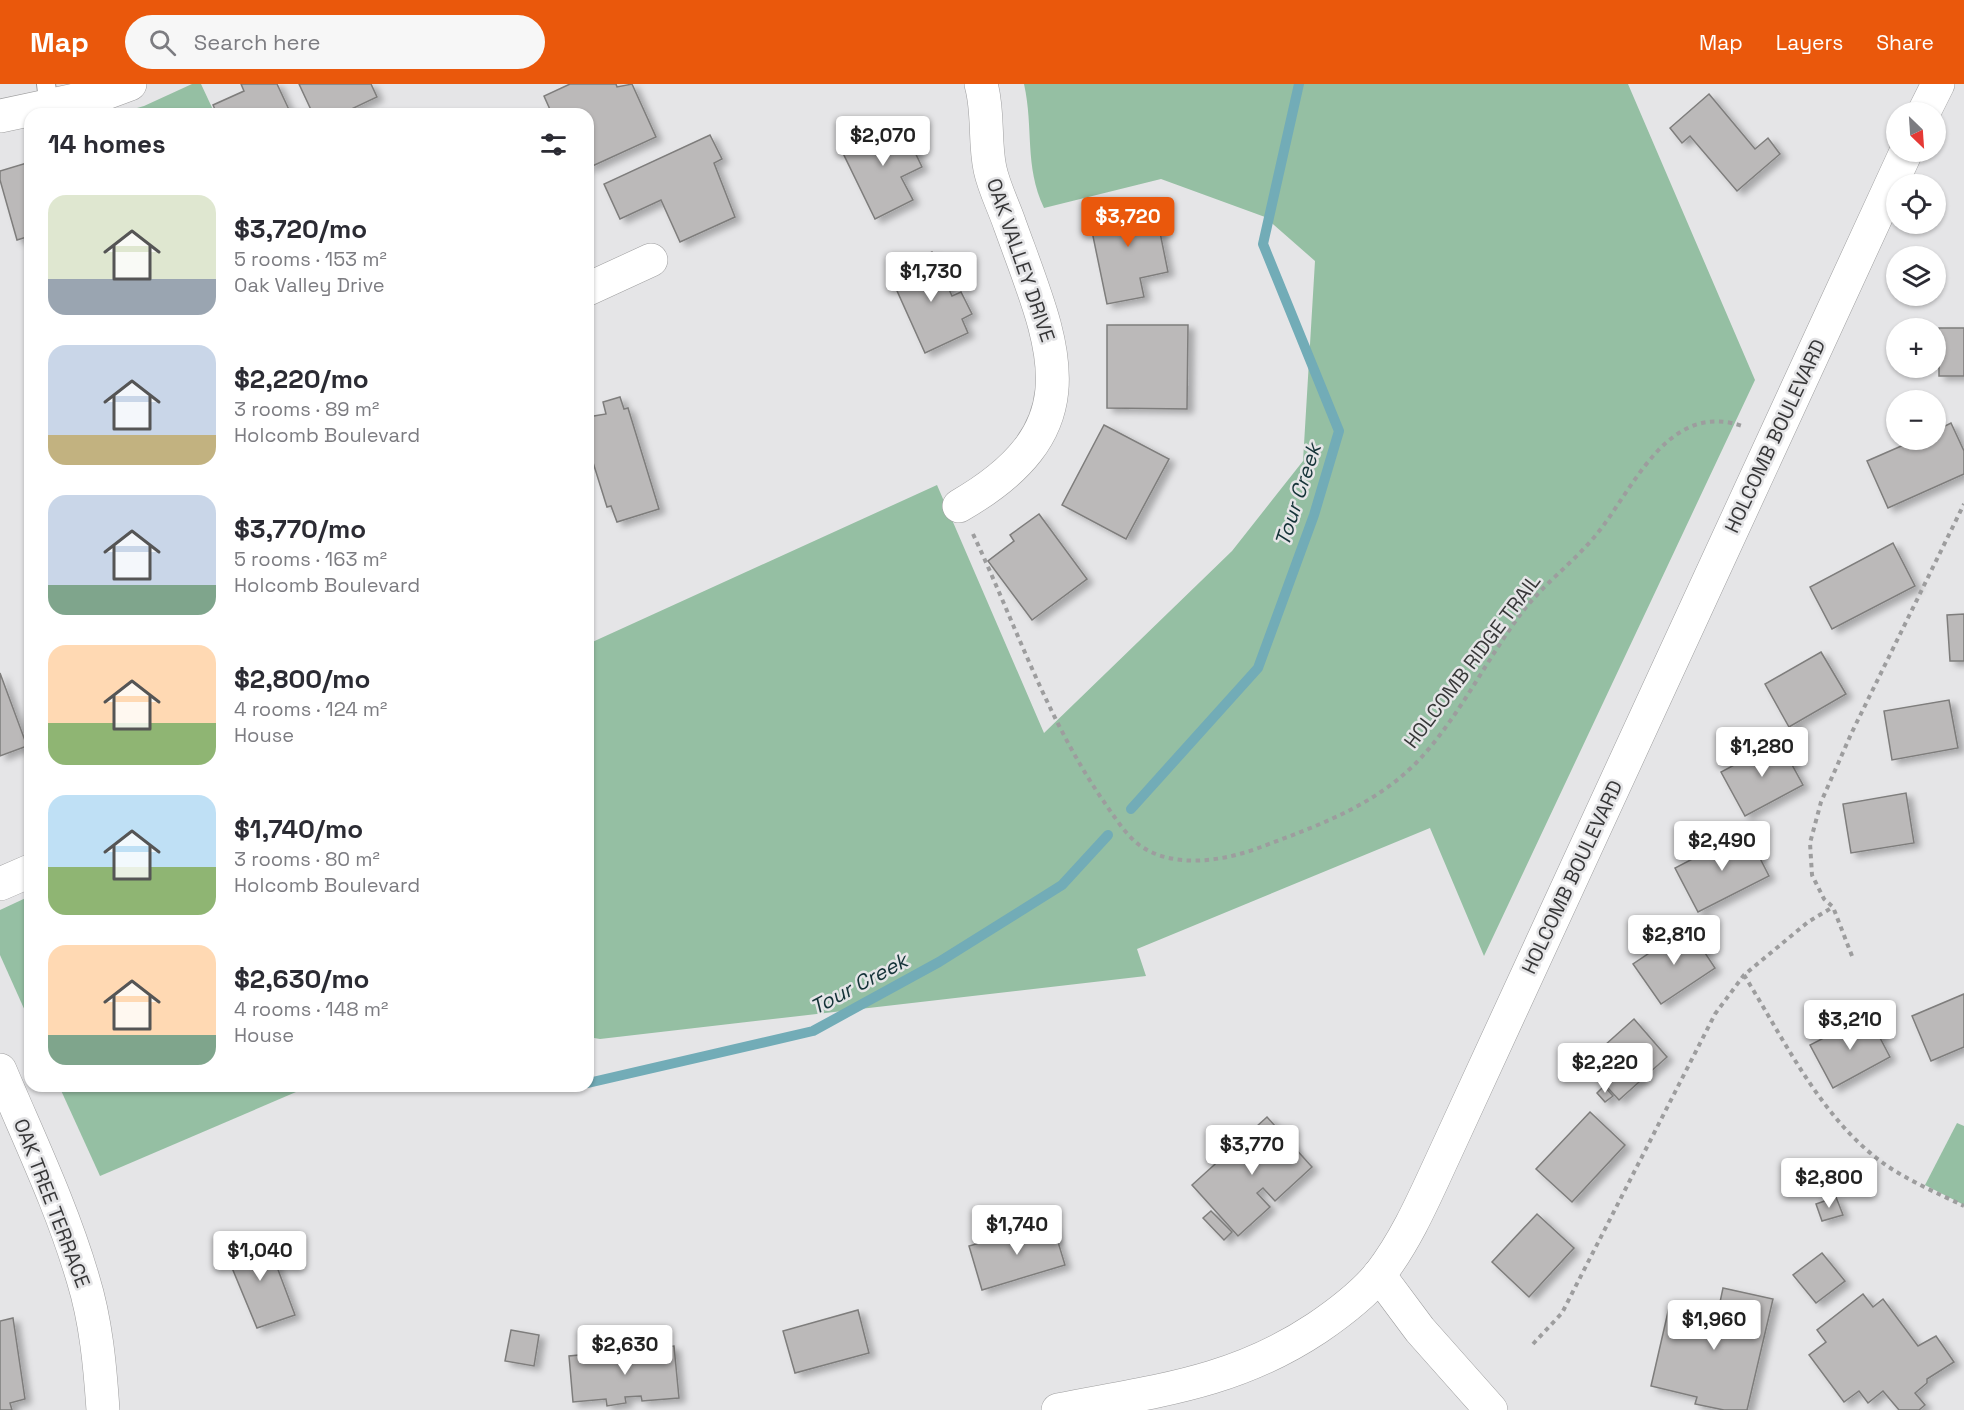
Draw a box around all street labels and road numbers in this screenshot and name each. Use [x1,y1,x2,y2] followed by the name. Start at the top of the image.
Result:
[981,175,1061,345] street label: OAK VALLEY DRIVE
[1719,335,1831,537] street label: HOLCOMB BOULEVARD
[1398,569,1546,753] street label: HOLCOMB RIDGE TRAIL
[1516,776,1628,978] street label: HOLCOMB BOULEVARD
[8,1115,96,1291] street label: OAK TREE TERRACE

